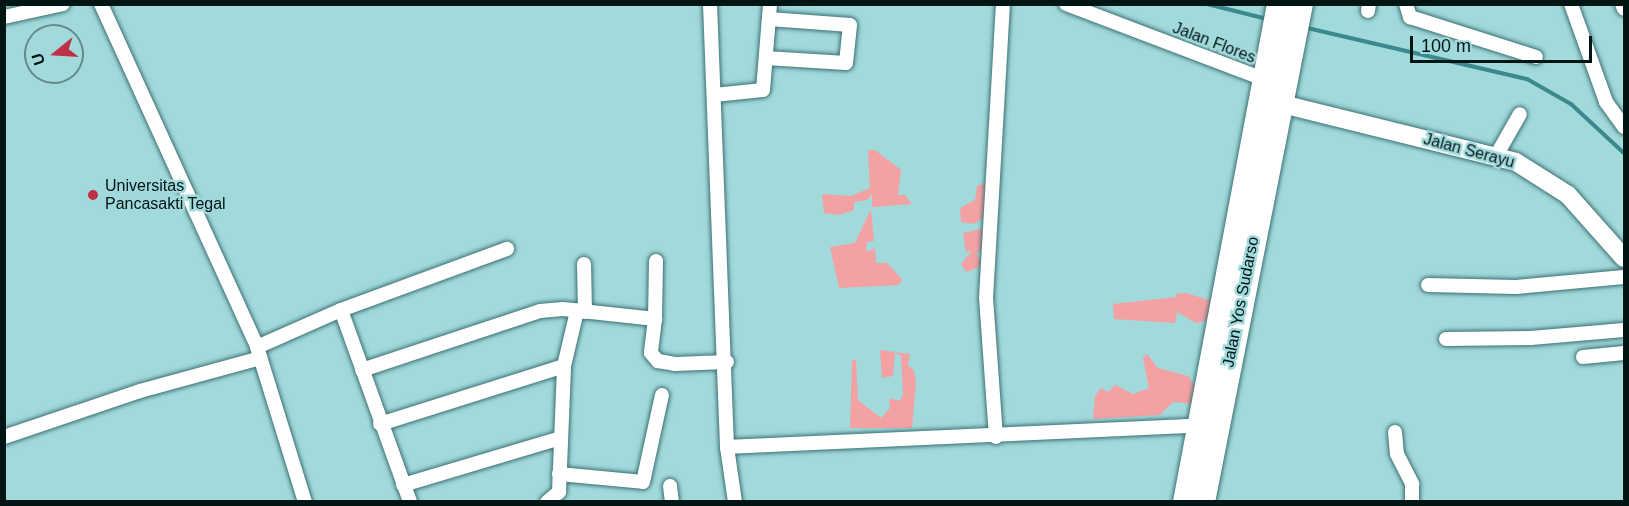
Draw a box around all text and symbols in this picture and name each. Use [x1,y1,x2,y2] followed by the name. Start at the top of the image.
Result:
[1170,18,1258,68] street label: Jalan Flores
[24,24,84,84] north arrow
[1413,24,1594,62] scale bar
[1421,36,1471,56] text: 100 m
[28,51,48,67] text: U
[1421,130,1517,172] street label: Jalan Serayu
[105,176,226,214] place label: Universitas Pancasakti Tegal
[86,188,100,202] marker: Universitas Pancasakti Tegal
[1219,235,1263,369] street label: Jalan Yos Sudarso

